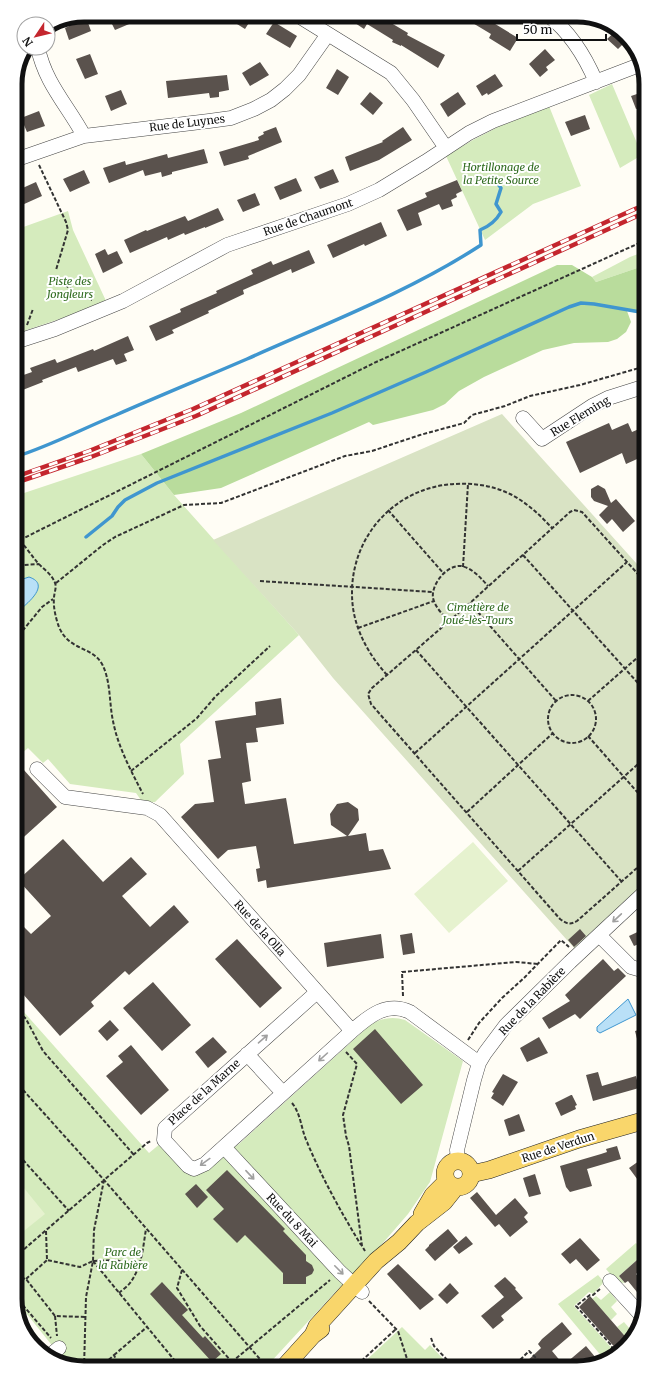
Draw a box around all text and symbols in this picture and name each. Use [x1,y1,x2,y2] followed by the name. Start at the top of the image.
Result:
[16,16,56,56] north arrow
[517,16,606,42] scale bar
[523,22,552,37] text: 50 m
[19,34,36,49] text: N
[148,111,226,135] street label: Rue de Luynes
[462,160,540,187] park label: Hortillonage de la Petite Source
[262,195,355,239] street label: Rue de Chaumont
[46,274,93,301] park label: Piste des Jongleurs
[548,393,613,439] street label: Rue Fleming
[442,600,514,627] park label: Cimetière de Joué-lès-Tours
[231,897,289,959] street label: Rue de la Olla
[612,913,623,922] one-way arrow
[496,964,568,1038] street label: Rue de la Rabière
[258,1035,269,1044] one-way arrow
[318,1052,328,1062] one-way arrow
[165,1056,243,1128] street label: Place de la Marne
[520,1128,597,1165] street label: Rue de Verdun
[200,1158,211,1166] one-way arrow
[246,1170,255,1180] one-way arrow
[264,1190,321,1250] street label: Rue du 8 Mai
[98,1245,148,1272] park label: Parc de la Rabière
[334,1265,344,1275] one-way arrow

